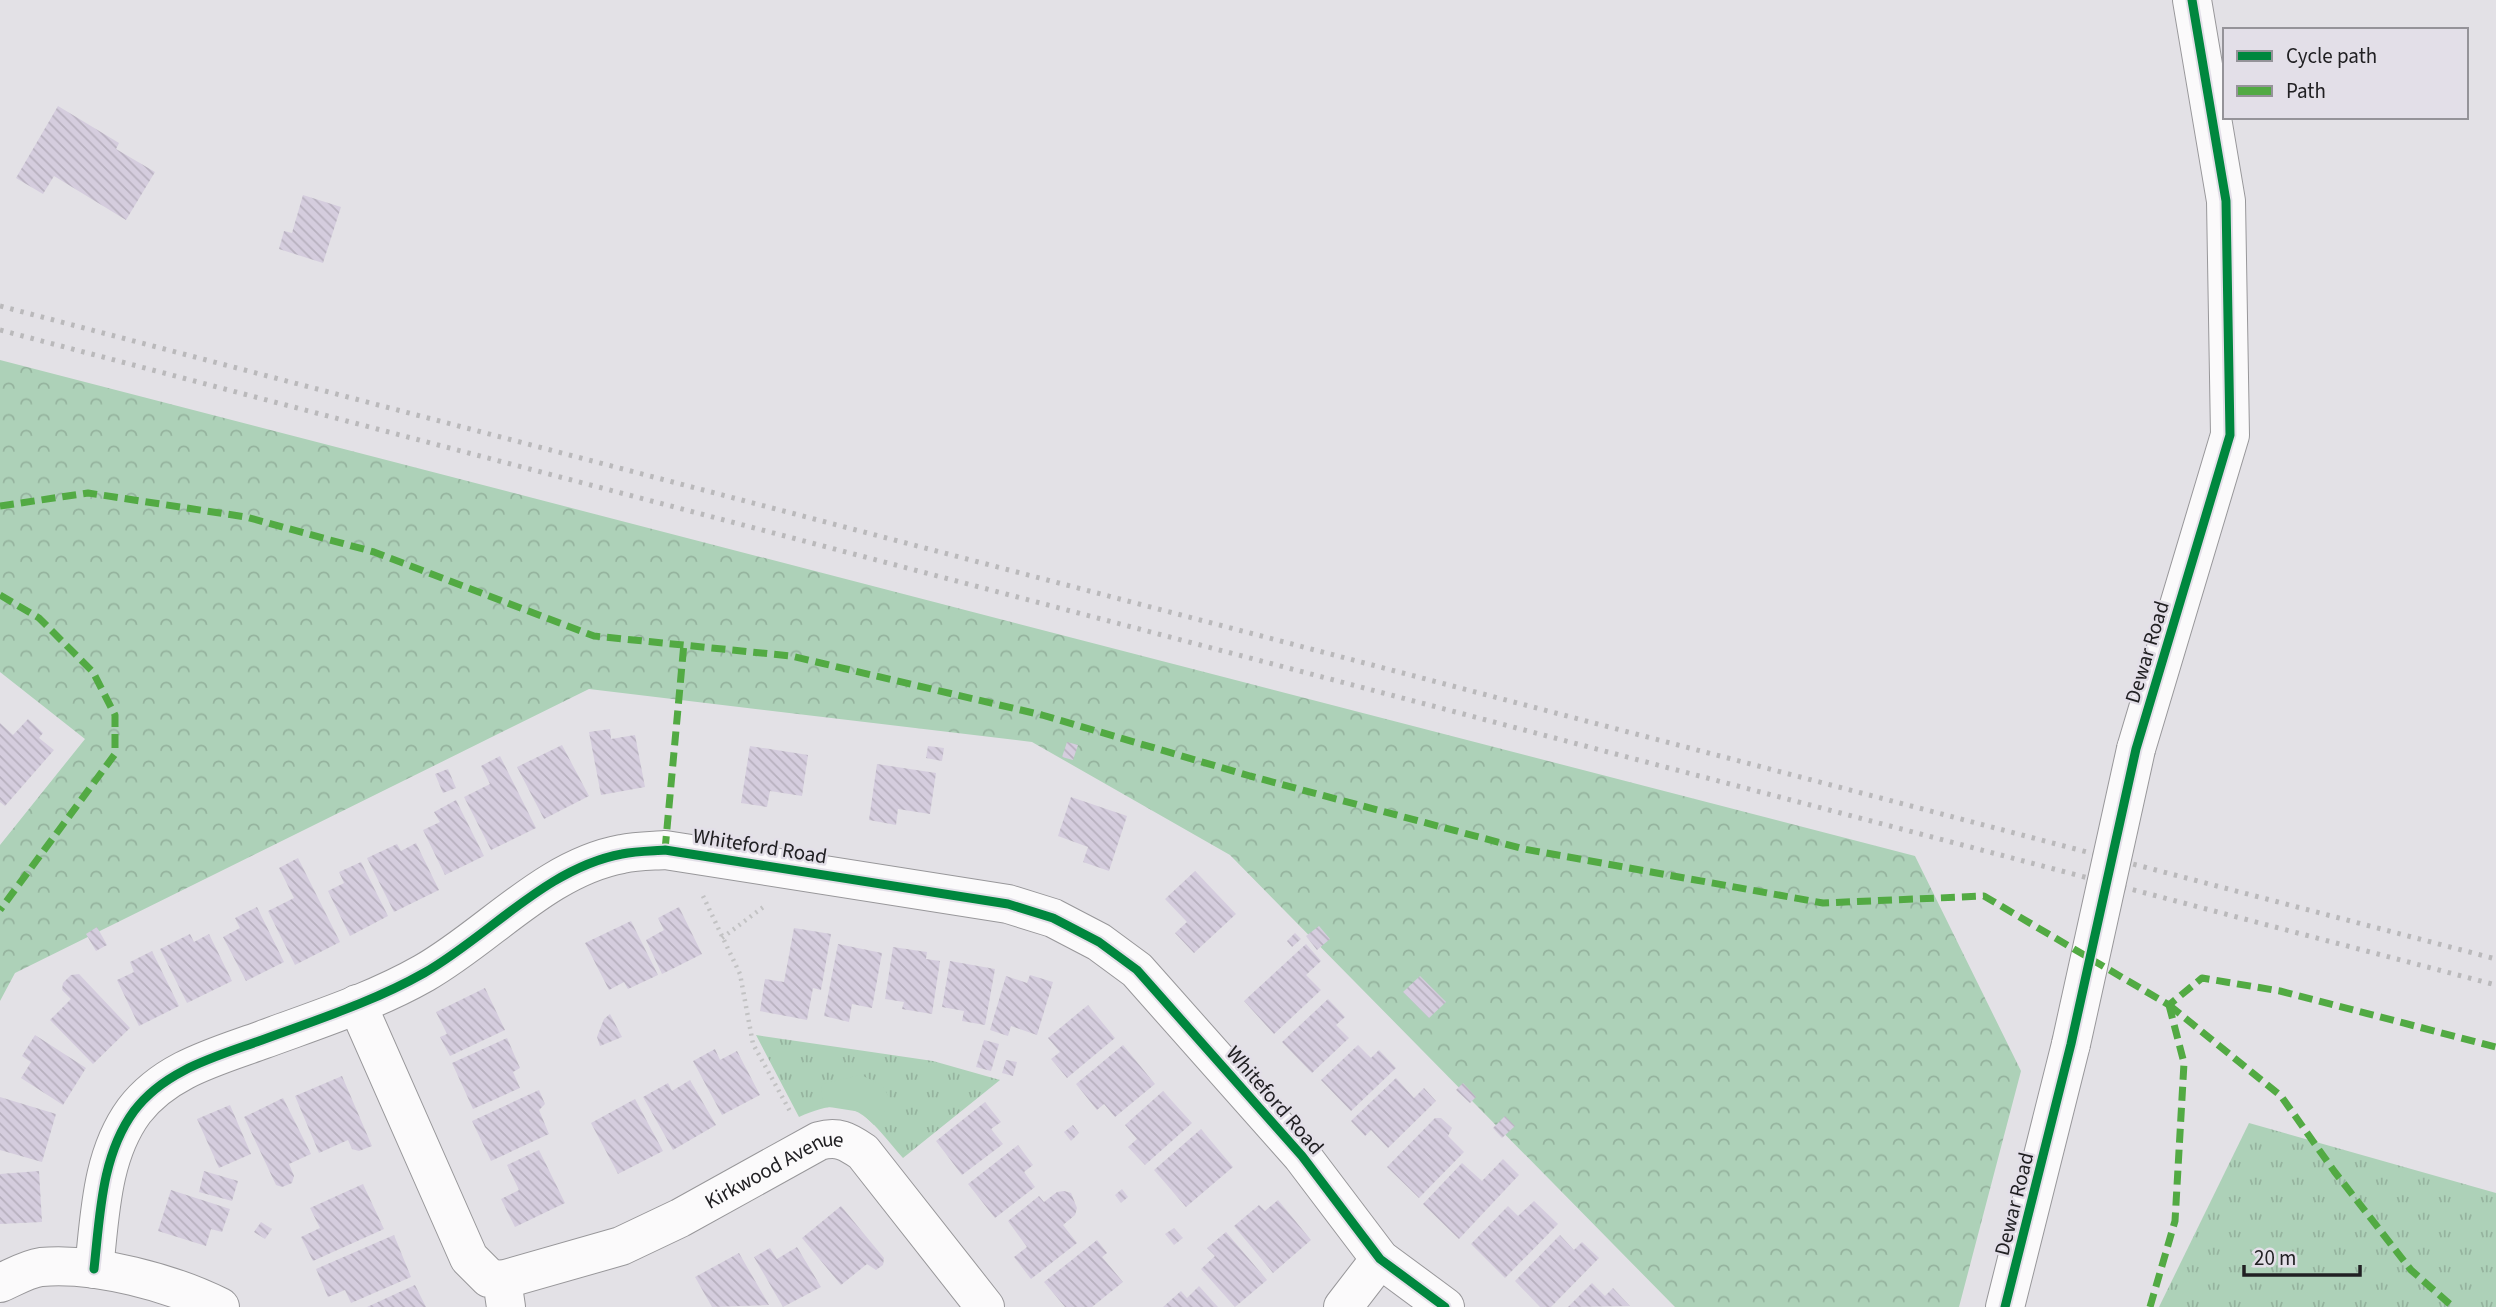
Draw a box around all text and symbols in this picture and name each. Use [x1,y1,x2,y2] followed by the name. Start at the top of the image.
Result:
[2223,28,2468,119] legend
[2286,41,2377,71] text: Cycle path
[2286,76,2326,106] text: Path
[2117,597,2177,707] street label: Dewar Road
[691,821,829,871] street label: Whiteford Road
[1219,1039,1331,1161] street label: Whiteford Road
[699,1124,846,1216] street label: Kirkwood Avenue
[1987,1149,2041,1259] street label: Dewar Road
[2244,1234,2360,1278] scale bar
[2254,1243,2296,1273] text: 20 m

